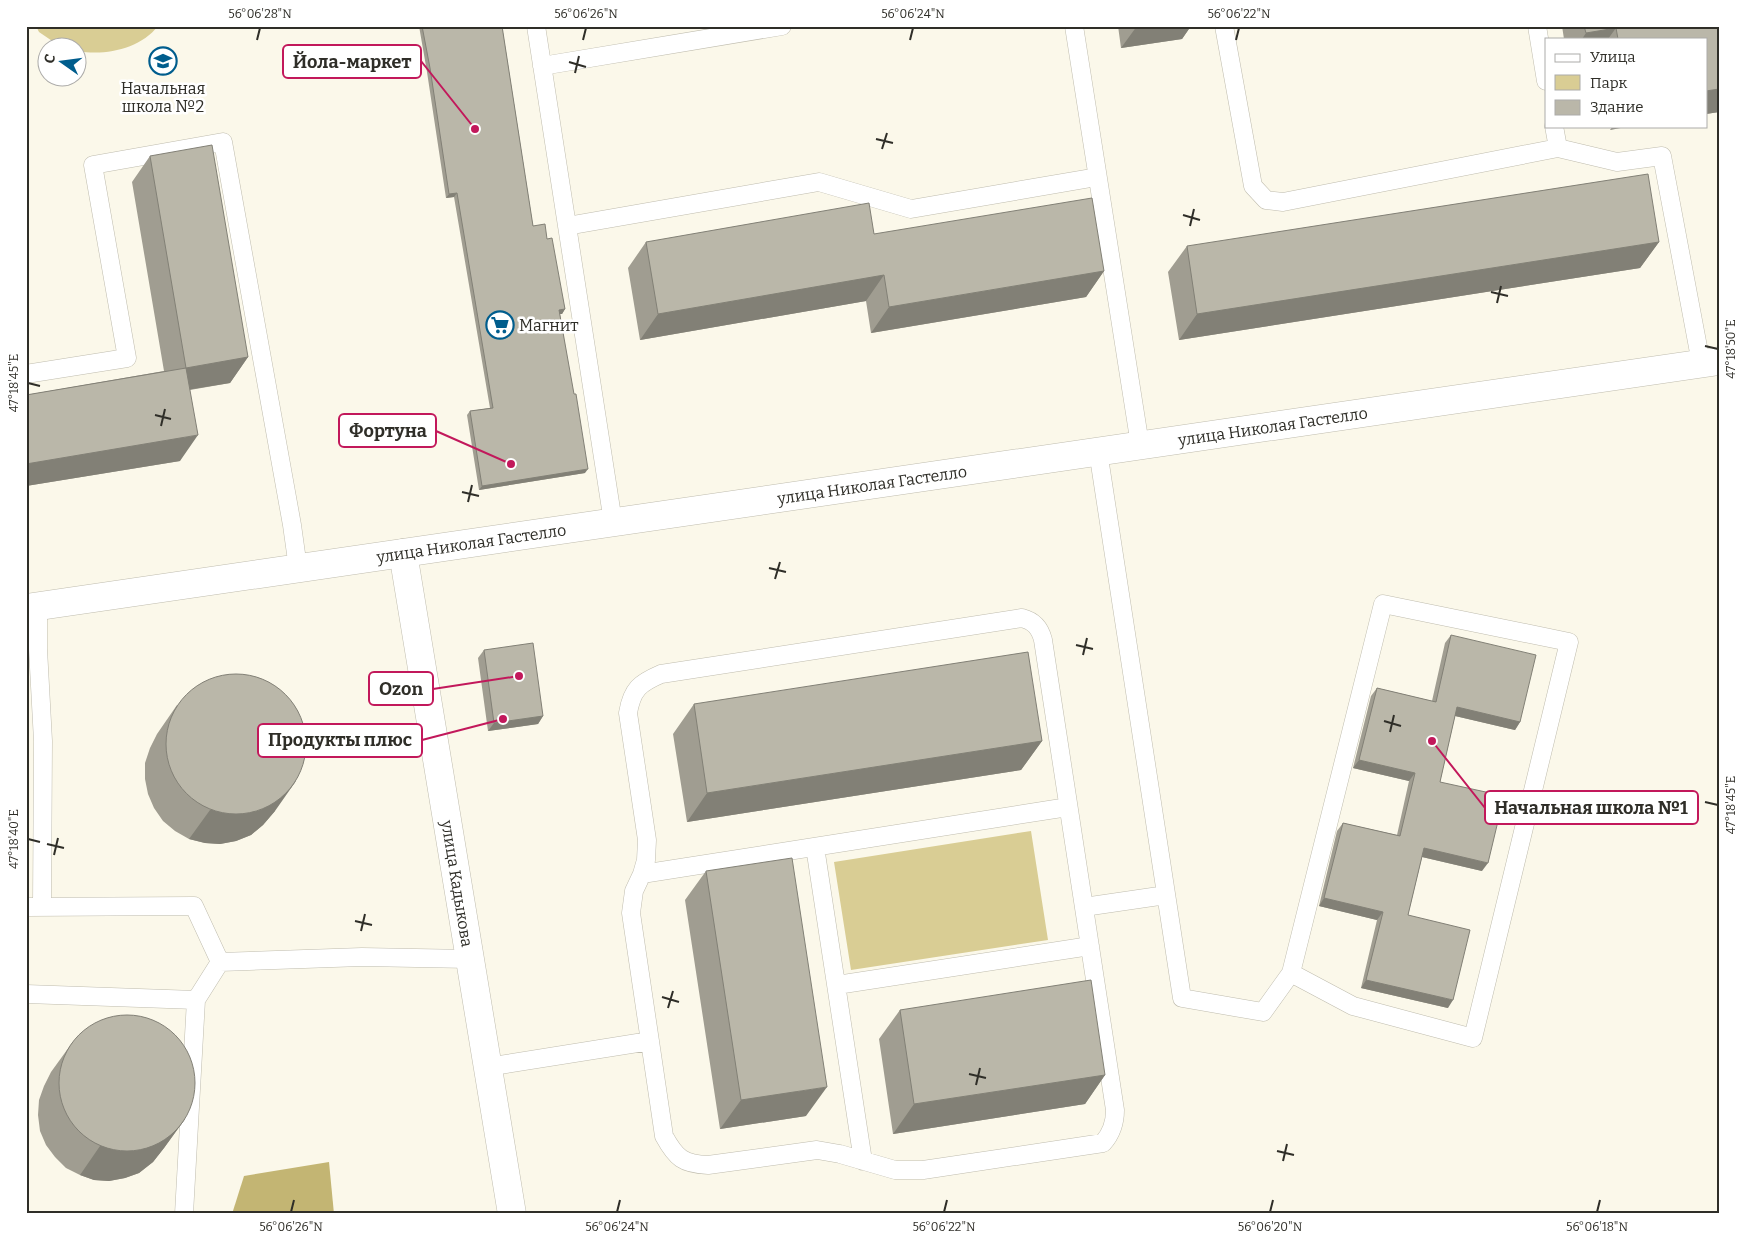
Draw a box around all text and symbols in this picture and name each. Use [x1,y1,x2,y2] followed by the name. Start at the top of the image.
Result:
[228,7,292,21] text: 56°06'28"N
[554,7,618,21] text: 56°06'26"N
[881,7,945,21] text: 56°06'24"N
[1207,7,1271,21] text: 56°06'22"N
[38,38,88,88] north arrow
[1545,38,1708,128] legend
[283,45,421,78] callout: Йола-маркет
[148,46,178,76] school or university icon: Начальная школа №2
[1590,48,1636,66] text: Улица
[293,50,411,73] text: Йола-маркет
[41,52,59,65] text: С
[1590,74,1628,92] text: Парк
[121,79,206,116] place label: Начальная школа №2
[1590,98,1644,116] text: Здание
[485,310,515,340] supermarket icon: Магнит
[519,316,578,335] place label: Магнит
[1724,319,1738,379] text: 47°18'50"E
[7,354,21,412] text: 47°18'45"E
[1176,403,1369,450] street label: улица Николая Гастелло
[339,414,436,447] callout: Фортуна
[349,420,427,442] text: Фортуна
[775,462,968,508] street label: улица Николая Гастелло
[374,520,567,567] street label: улица Николая Гастелло
[369,672,433,705] callout: Ozon
[379,678,424,700] text: Ozon
[258,724,422,757] callout: Продукты плюс
[268,729,412,751] text: Продукты плюс
[1724,776,1738,834] text: 47°18'45"E
[1485,791,1698,824] callout: Начальная школа №1
[1494,797,1688,819] text: Начальная школа №1
[7,809,21,869] text: 47°18'40"E
[437,818,477,949] street label: улица Кадыкова
[259,1220,323,1234] text: 56°06'26"N
[585,1220,649,1234] text: 56°06'24"N
[912,1220,976,1234] text: 56°06'22"N
[1238,1220,1303,1234] text: 56°06'20"N
[1566,1220,1628,1234] text: 56°06'18"N

